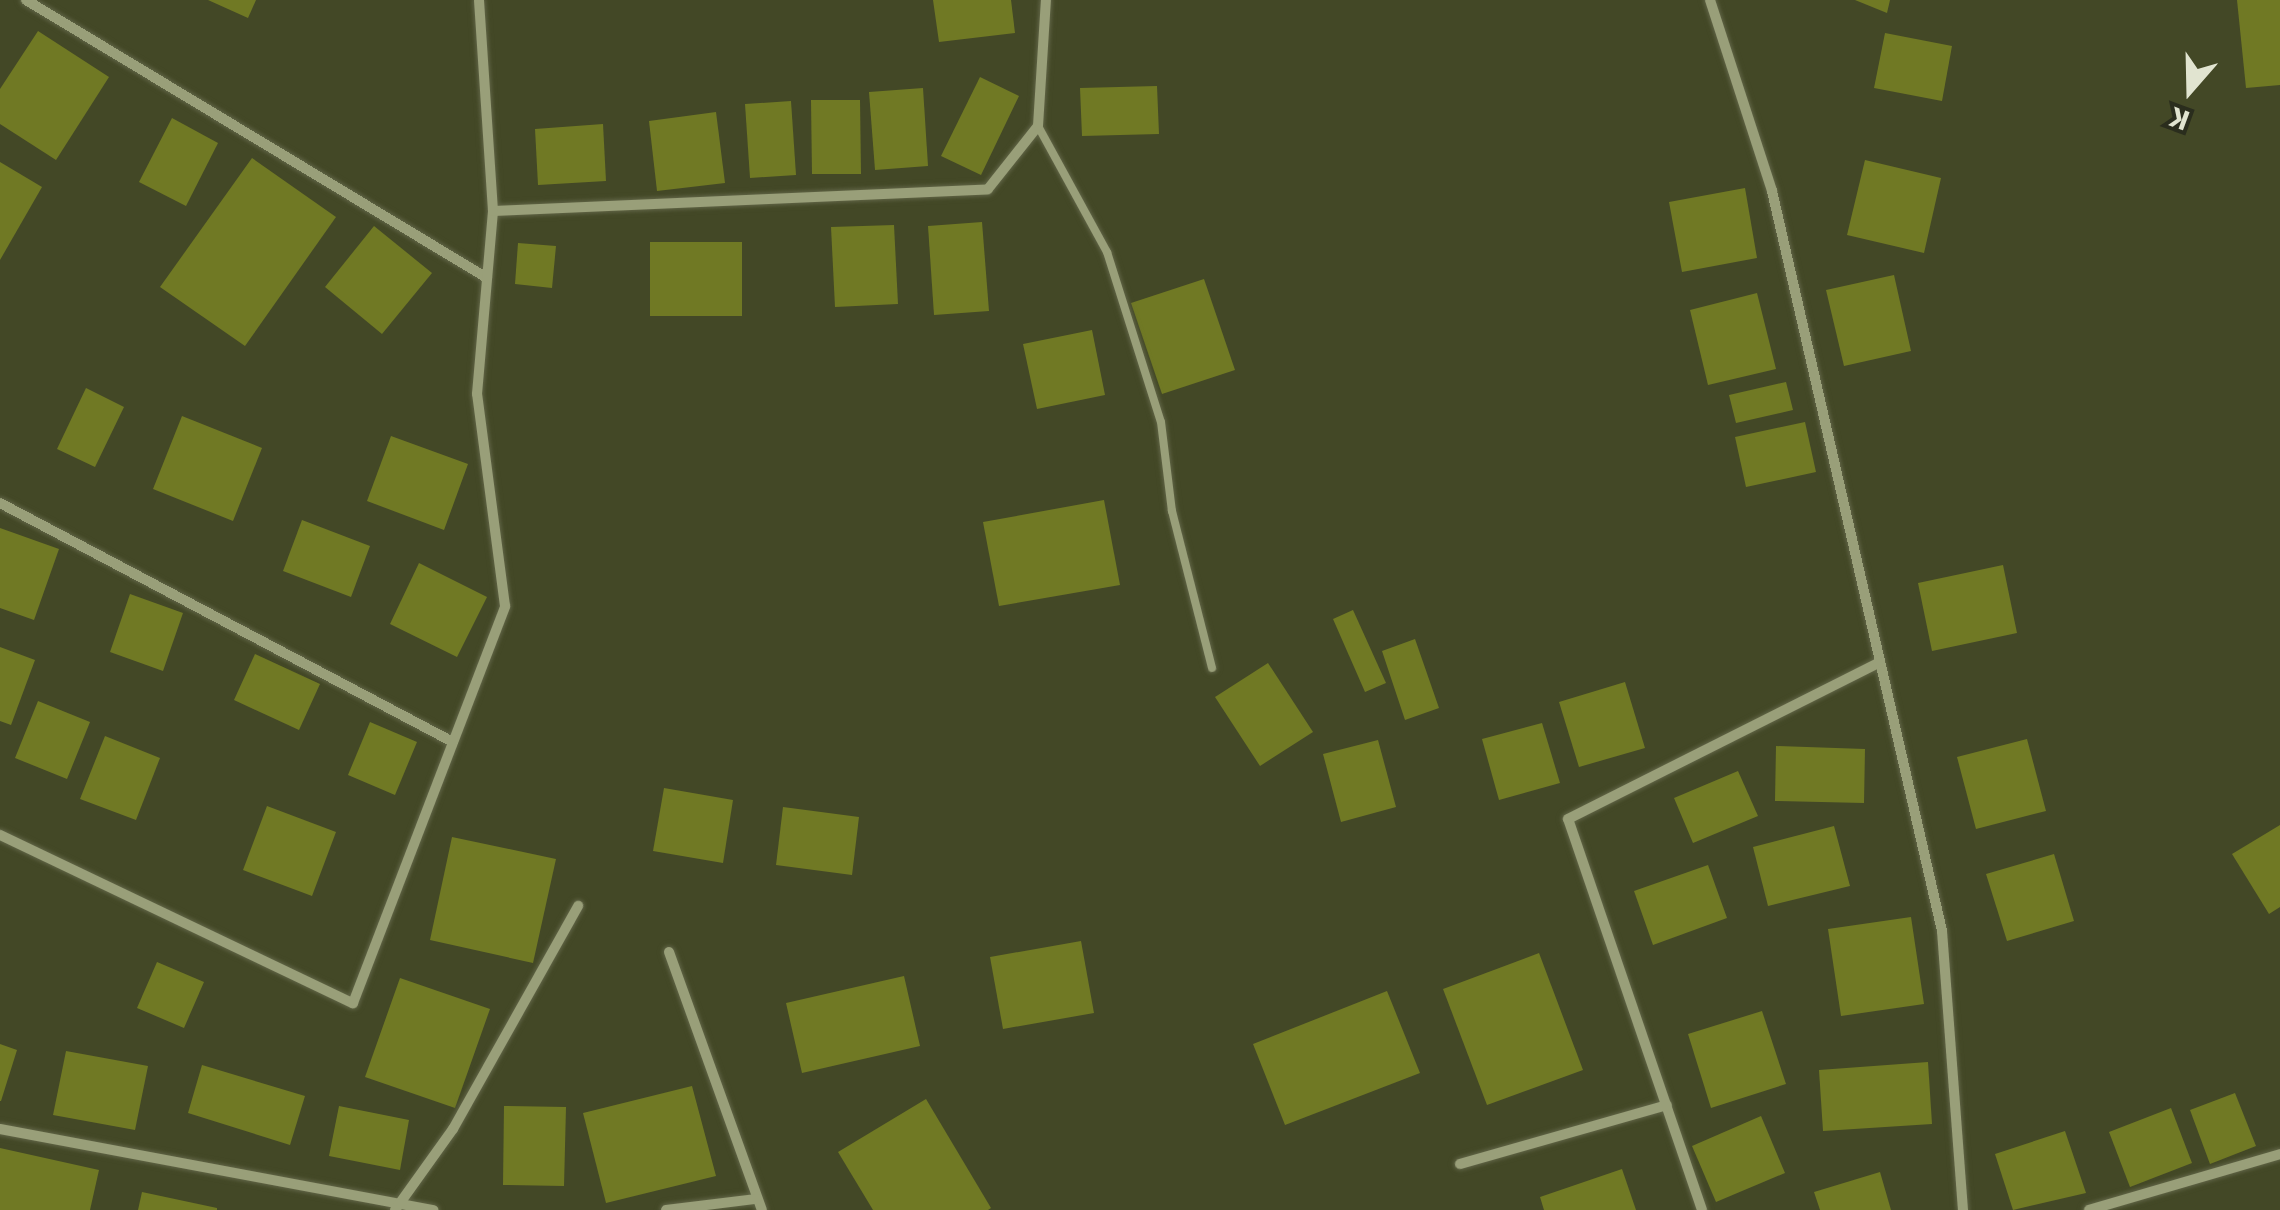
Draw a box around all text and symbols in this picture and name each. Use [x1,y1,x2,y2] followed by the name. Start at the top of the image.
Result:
[2140,40,2240,140] north arrow
[2166,100,2194,137] text: K

